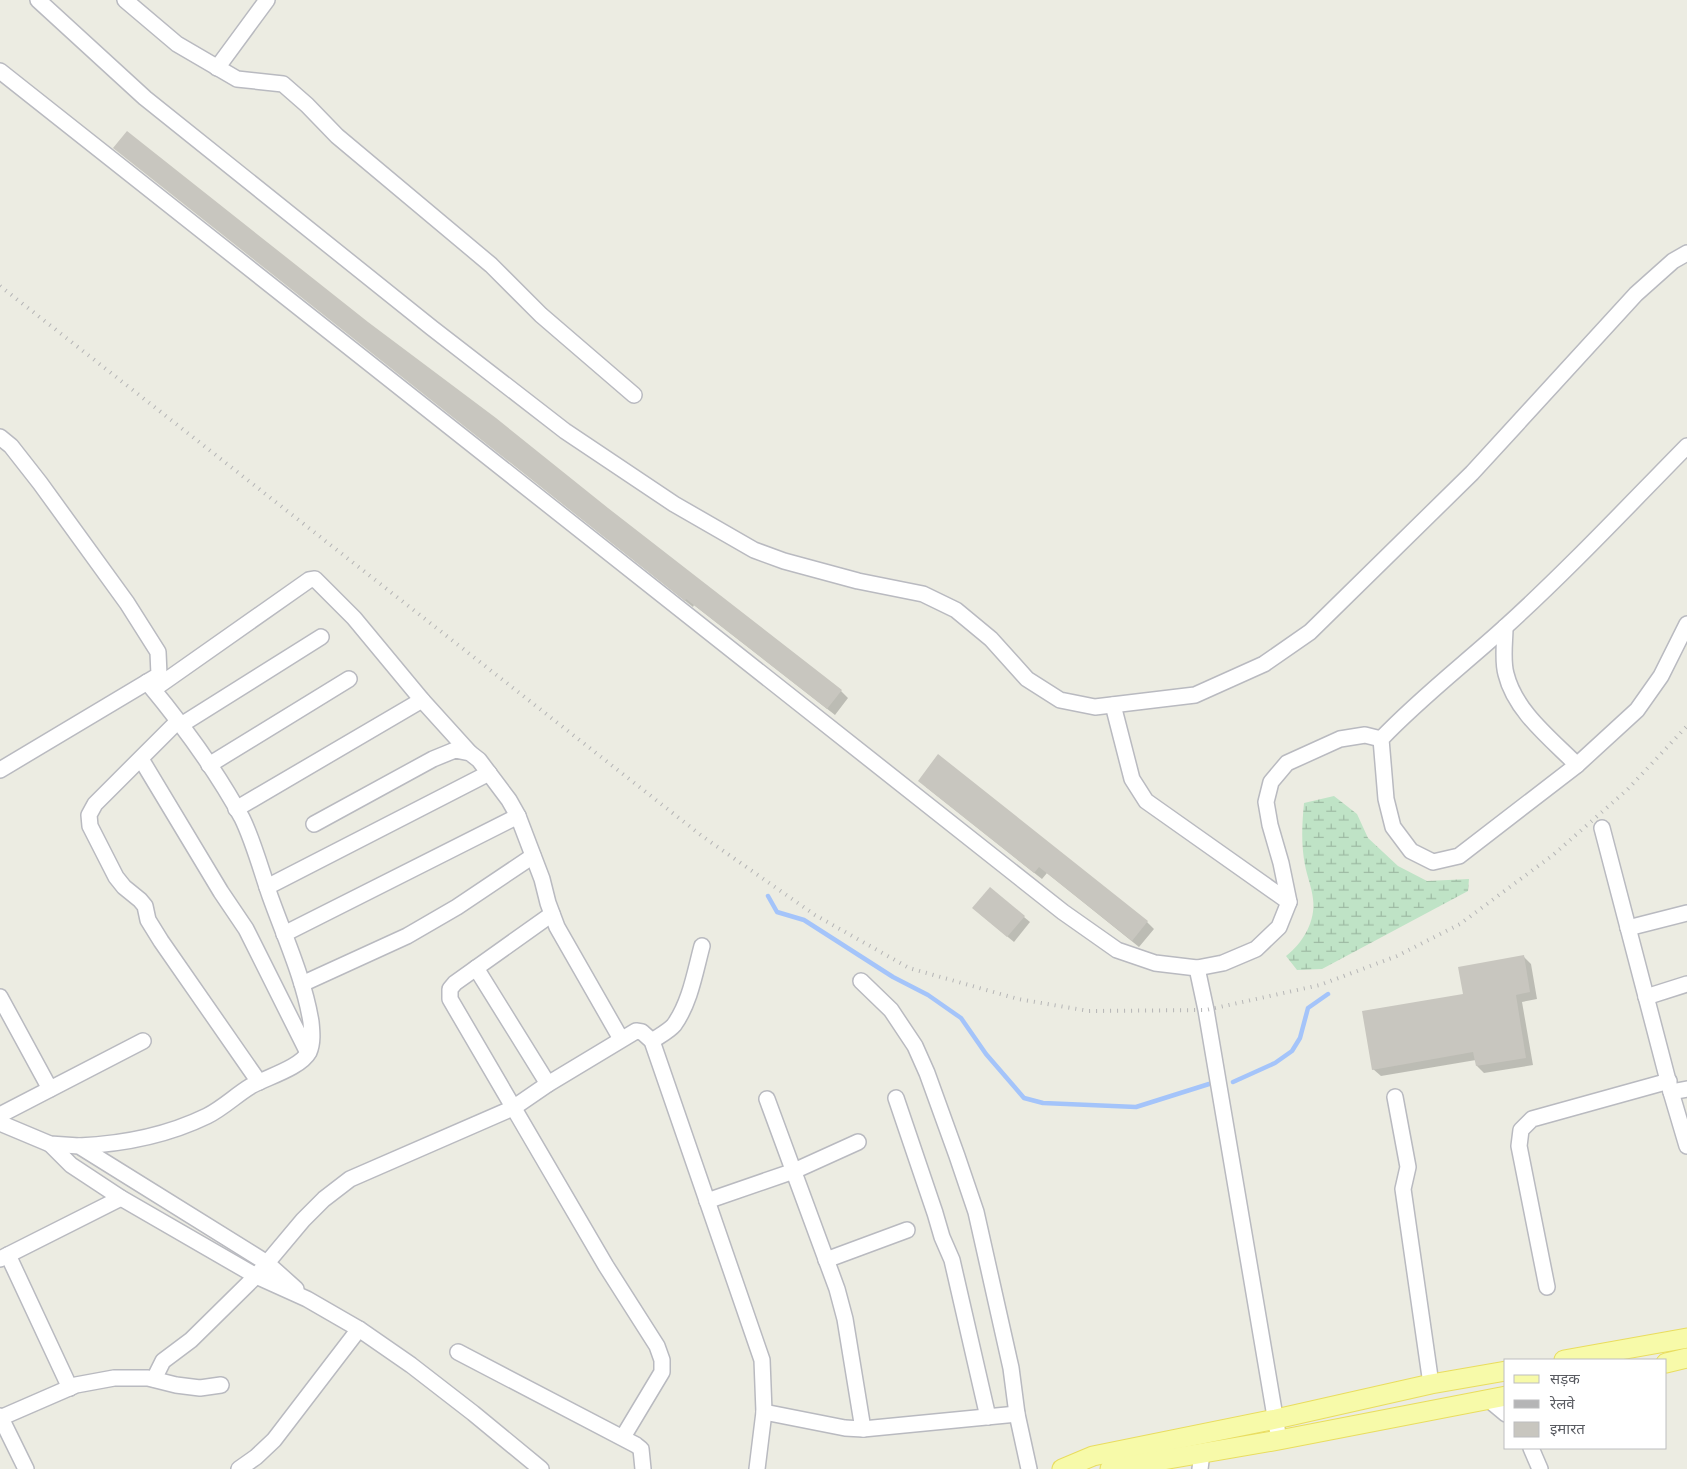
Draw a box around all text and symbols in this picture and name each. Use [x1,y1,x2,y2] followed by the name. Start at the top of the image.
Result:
[1504,1359,1667,1449] legend
[1550,1370,1580,1387] text: सड़क
[1549,1395,1575,1412] text: रेलवे
[1550,1420,1585,1437] text: इमारत

